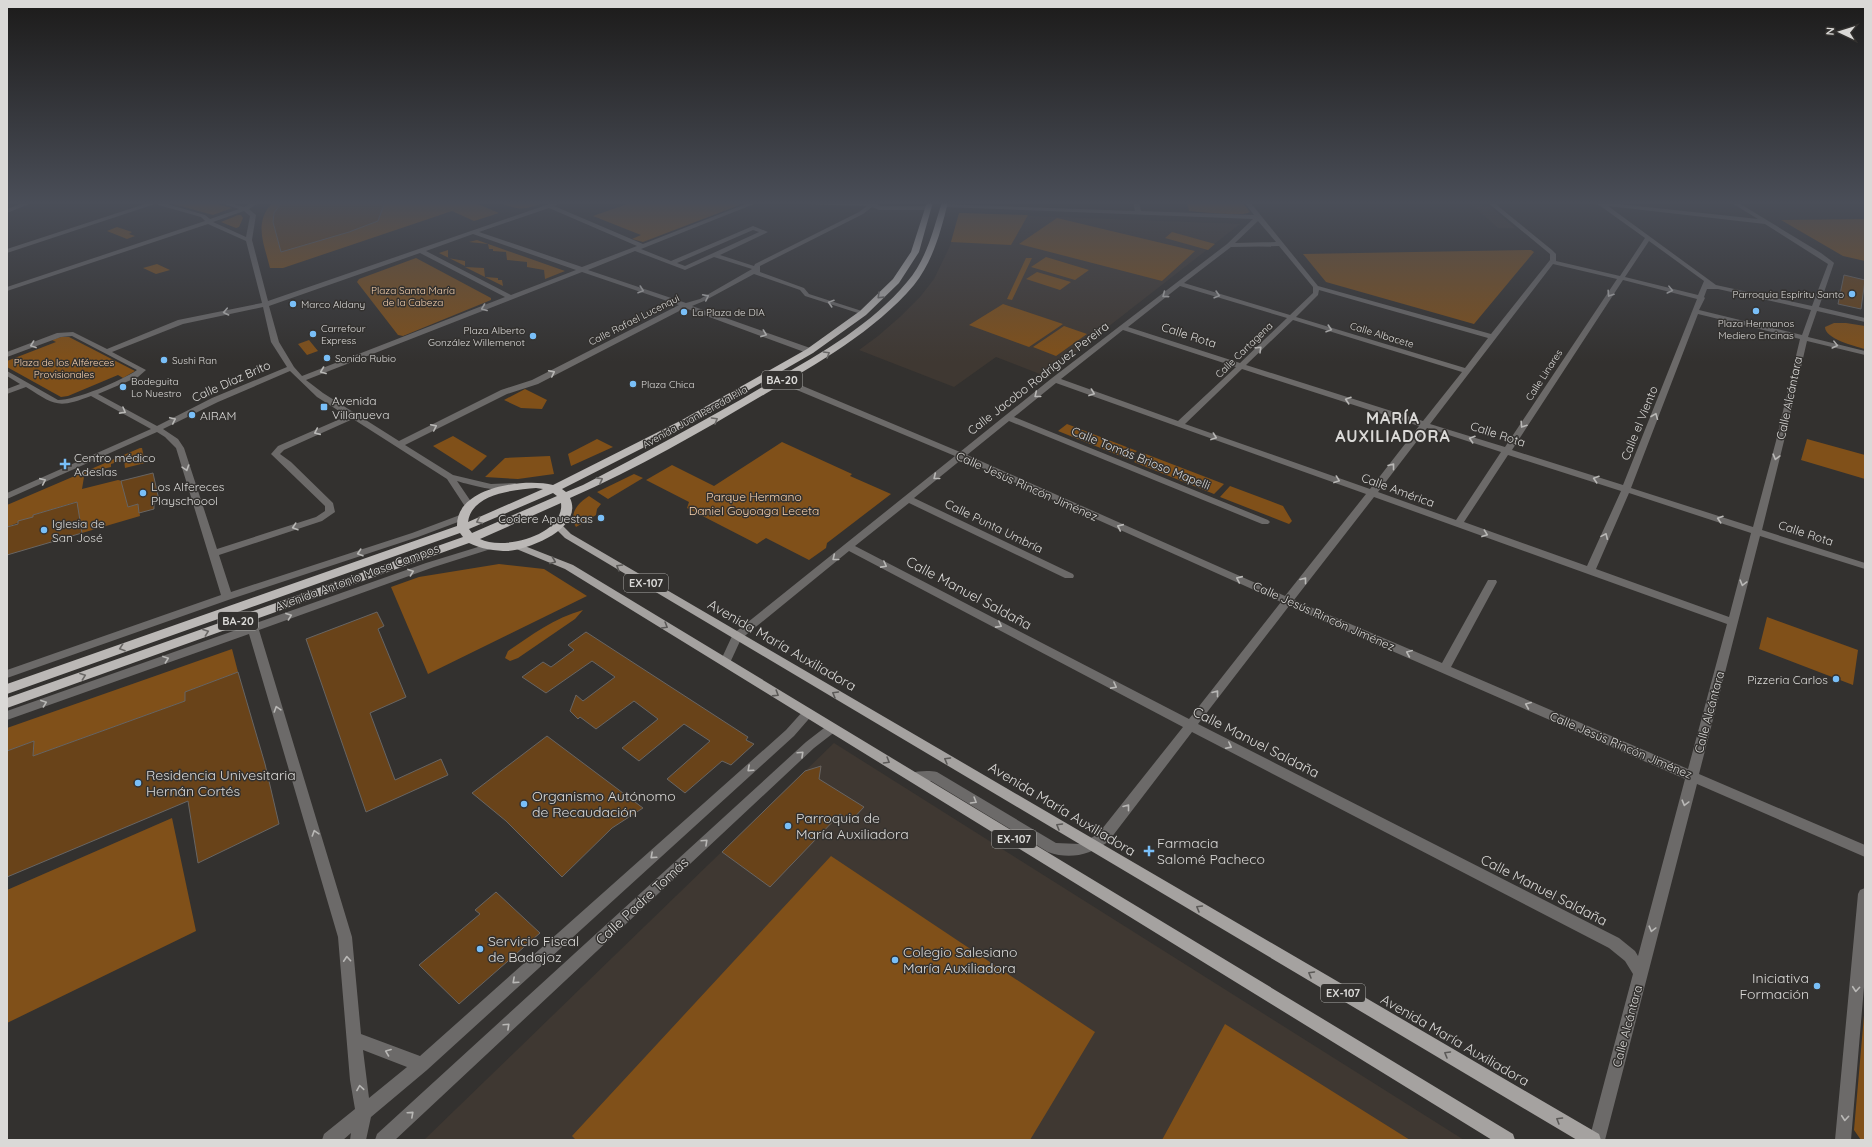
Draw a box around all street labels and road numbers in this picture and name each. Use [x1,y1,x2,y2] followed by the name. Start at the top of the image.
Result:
[586,291,682,349] street label: Calle Rafael Lucenqui
[964,318,1112,438] street label: Calle Jacobo Rodríguez Pereira
[1160,319,1218,351] street label: Calle Rota
[1213,319,1275,381] street label: Calle Cartagena
[1348,319,1416,351] street label: Calle Albacete
[1523,347,1566,403] street label: Calle Linares
[1773,355,1805,441] street label: Calle Alcántara
[189,357,273,405] street label: Calle Díaz Brito
[762,371,802,389] road number: BA-20
[640,383,750,451] street label: Avenida Juan Pereda Pila
[1617,384,1661,462] street label: Calle el Viento
[1469,418,1527,450] street label: Calle Rota
[1069,423,1213,493] street label: Calle Tomás Brioso Mapelli
[954,448,1100,524] street label: Calle Jesús Rincón Jiménez
[1359,470,1437,510] street label: Calle América
[943,496,1045,556] street label: Calle Punta Umbría
[1777,517,1835,549] street label: Calle Rota
[273,540,441,614] street label: Avenida Antonio Masa Campos
[903,552,1035,634] street label: Calle Manuel Saldaña
[624,574,668,592] road number: EX-107
[1251,578,1397,654] street label: Calle Jesús Rincón Jiménez
[705,595,859,695] street label: Avenida María Auxiliadora
[218,612,258,630] road number: BA-20
[1691,669,1727,755] street label: Calle Alcántara
[1190,702,1322,782] street label: Calle Manuel Saldaña
[1547,708,1695,782] street label: Calle Jesús Rincón Jiménez
[985,758,1139,860] street label: Avenida María Auxiliadora
[992,830,1036,848] road number: EX-107
[1478,850,1610,930] street label: Calle Manuel Saldaña
[592,853,692,949] street label: Calle Padre Tomás
[1609,983,1645,1069] street label: Calle Alcántara
[1321,984,1365,1002] road number: EX-107
[1378,990,1532,1090] street label: Avenida María Auxiliadora

